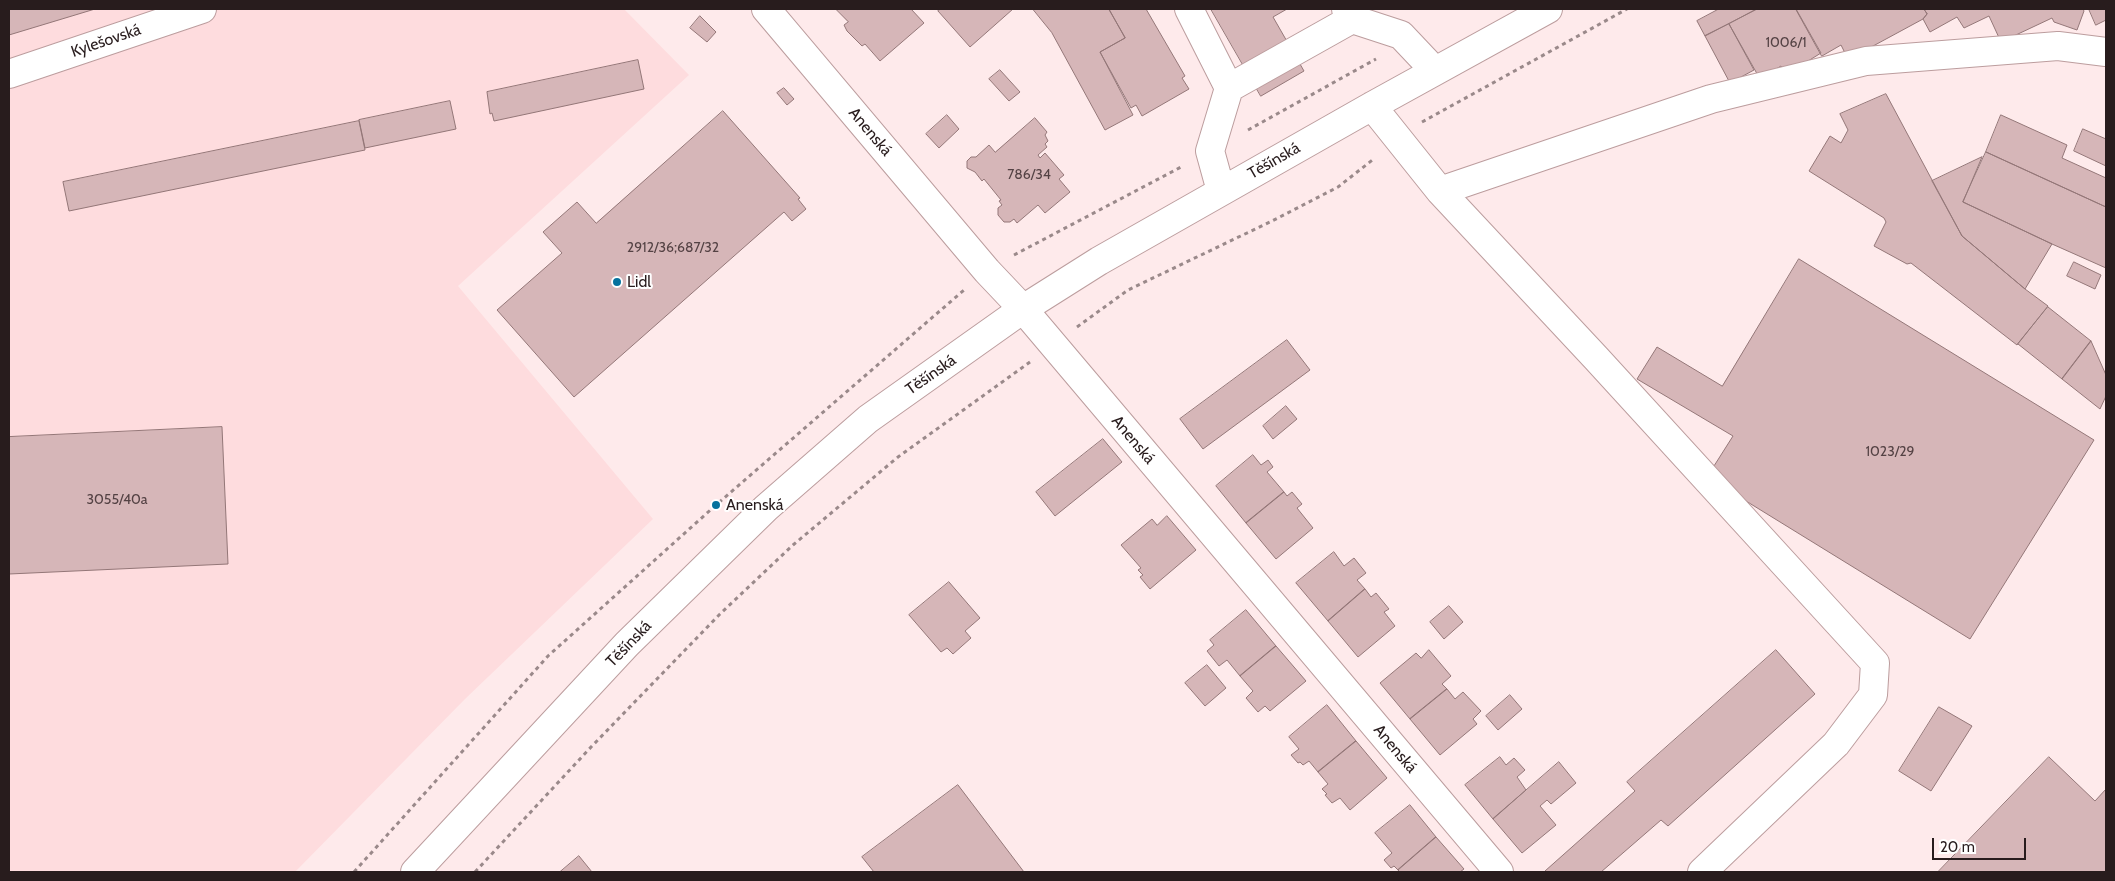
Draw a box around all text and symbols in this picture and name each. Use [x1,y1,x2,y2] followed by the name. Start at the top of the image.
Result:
[69,20,143,62] street label: Kylešovská
[1765,35,1807,51] house number: 1006/1
[844,104,896,160] street label: Anenská
[1244,138,1304,184] street label: Těšínská
[1007,167,1051,183] house number: 786/34
[627,240,719,256] house number: 2912/36;687/32
[627,272,651,292] place label: Lidl
[611,276,623,288] marker: Lidl
[902,351,960,399] street label: Těšínská
[1107,412,1159,468] street label: Anenská
[1865,444,1915,460] house number: 1023/29
[86,492,148,508] house number: 3055/40a
[726,495,783,515] place label: Anenská
[710,499,722,511] marker: Anenská
[602,617,656,671] street label: Těšínská
[1369,721,1421,777] street label: Anenská
[1935,828,2029,860] scale bar
[1940,838,1975,856] text: 20 m

